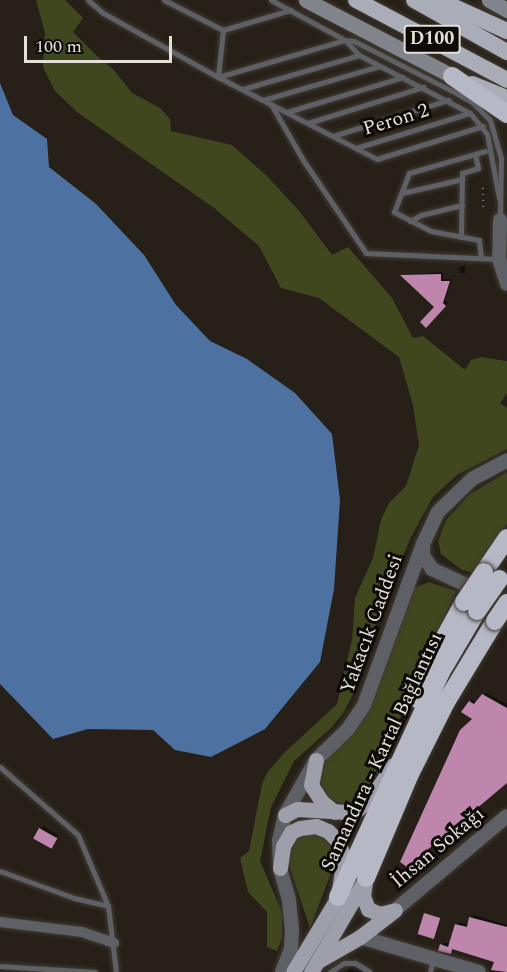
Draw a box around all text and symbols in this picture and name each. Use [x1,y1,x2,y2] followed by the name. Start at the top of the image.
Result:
[27,24,176,62] scale bar
[404,24,460,54] road number: D100
[35,33,82,60] text: 100 m
[360,99,432,141] street label: Peron 2
[336,551,408,697] street label: Yakacık Caddesi
[316,629,448,875] street label: Samandıra - Kartal Bağlantısı
[387,802,489,894] street label: İhsan Sokağı

